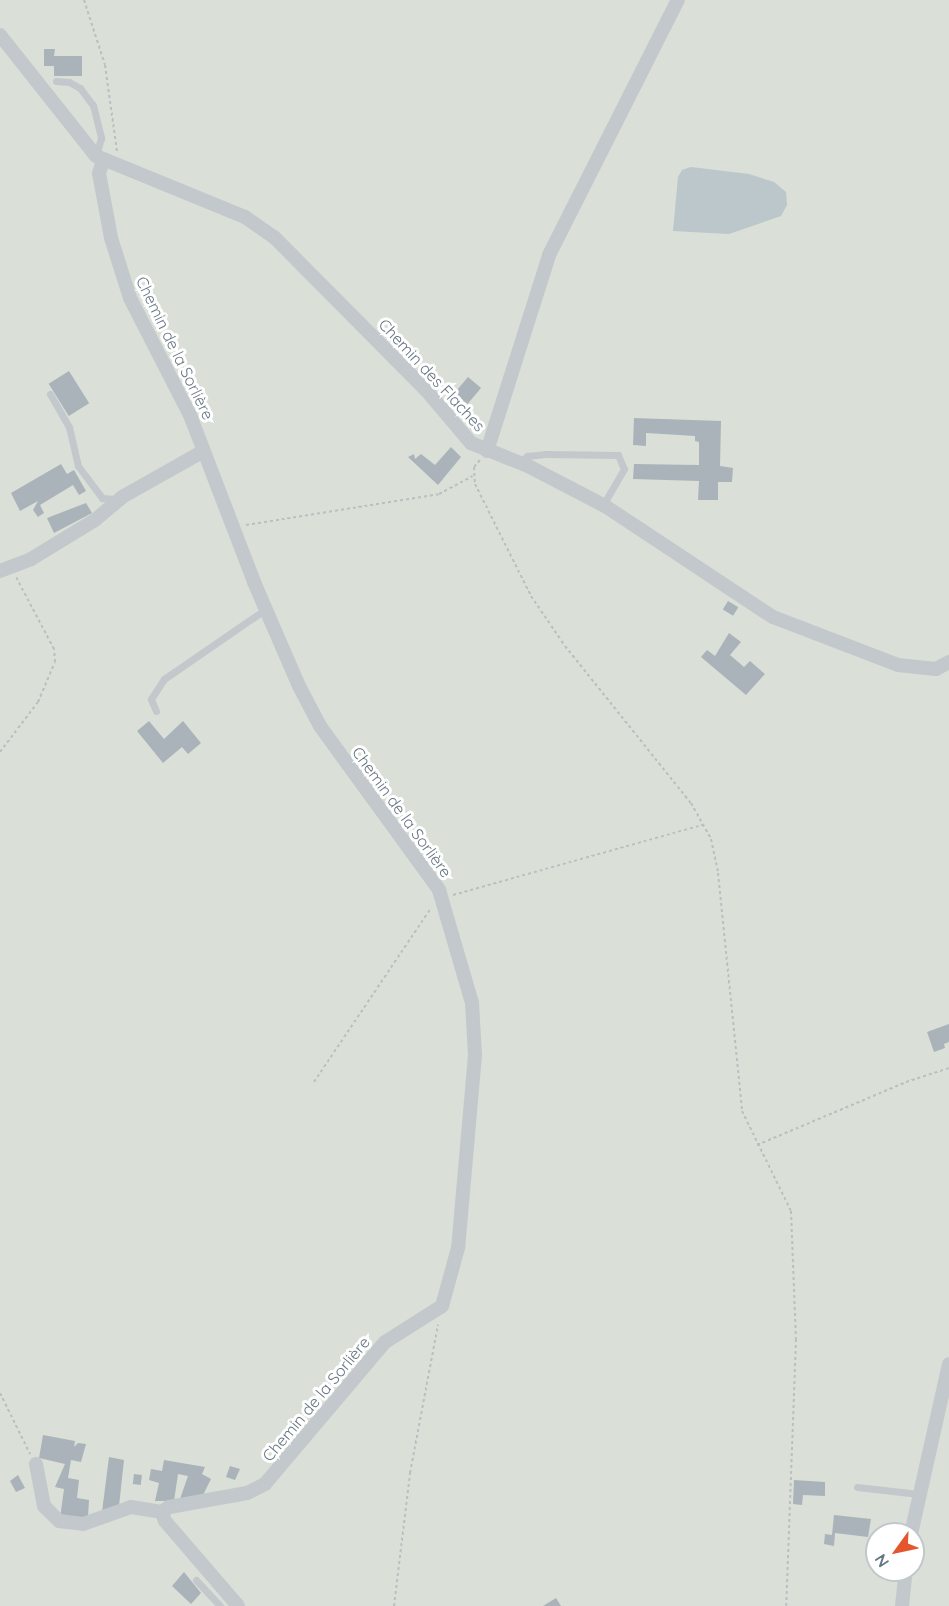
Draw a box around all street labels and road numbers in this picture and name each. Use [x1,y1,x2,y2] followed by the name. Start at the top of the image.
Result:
[132,273,218,423] street label: Chemin de la Sorlière
[375,315,489,435] street label: Chemin des Flaches
[348,743,456,881] street label: Chemin de la Sorlière
[258,1333,374,1465] street label: Chemin de la Sorlière

